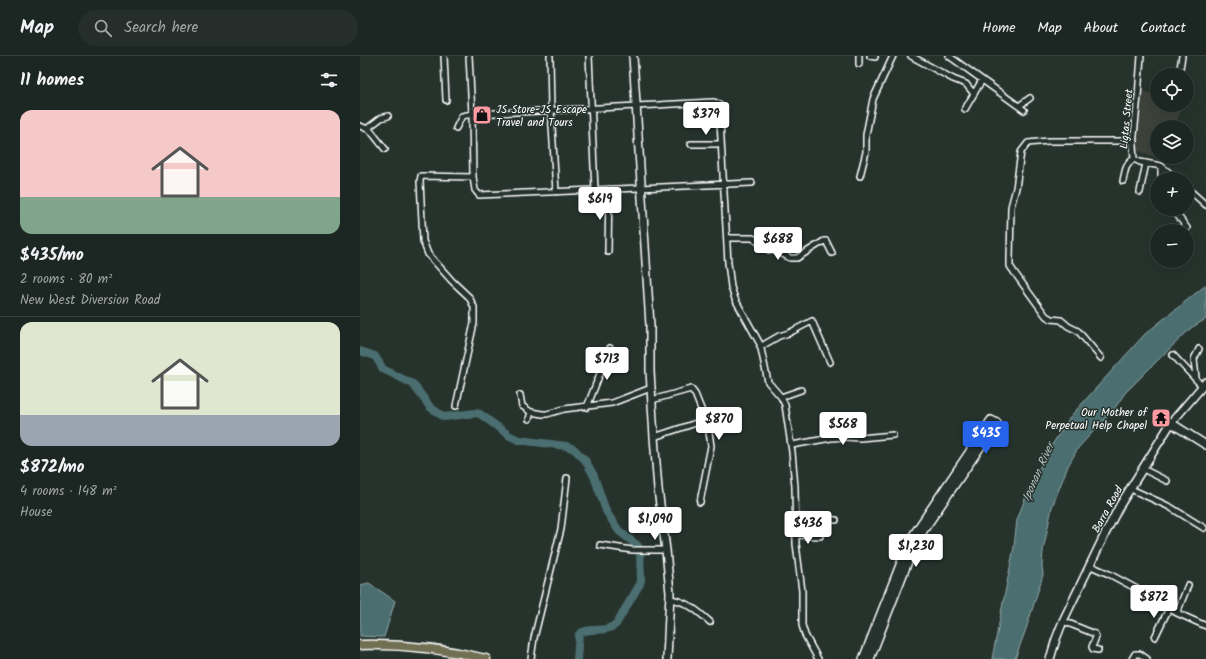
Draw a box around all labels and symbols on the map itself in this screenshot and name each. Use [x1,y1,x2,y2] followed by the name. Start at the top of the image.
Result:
[1115,88,1139,150] street label: Ligtas Street
[496,101,587,132] place label: JS Store-JS Escape Travel and Tours
[682,102,730,136] pin: $379
[471,104,493,126] shop icon: JS Store-JS Escape Travel and Tours
[576,187,624,221] pin: $619
[754,227,802,261] pin: $688
[583,347,631,381] pin: $713
[1045,404,1149,435] place label: Our Mother of Perpetual Help Chapel
[695,407,743,441] pin: $870
[1150,407,1172,429] temple icon: Our Mother of Perpetual Help Chapel
[819,412,867,446] pin: $568
[962,421,1010,455] pin: $435
[1017,437,1061,505] water label: Iponan River
[1088,482,1128,536] street label: Barra Road
[622,507,688,541] pin: $1,090
[784,511,832,545] pin: $436
[883,534,949,568] pin: $1,230
[1130,585,1178,619] pin: $872

